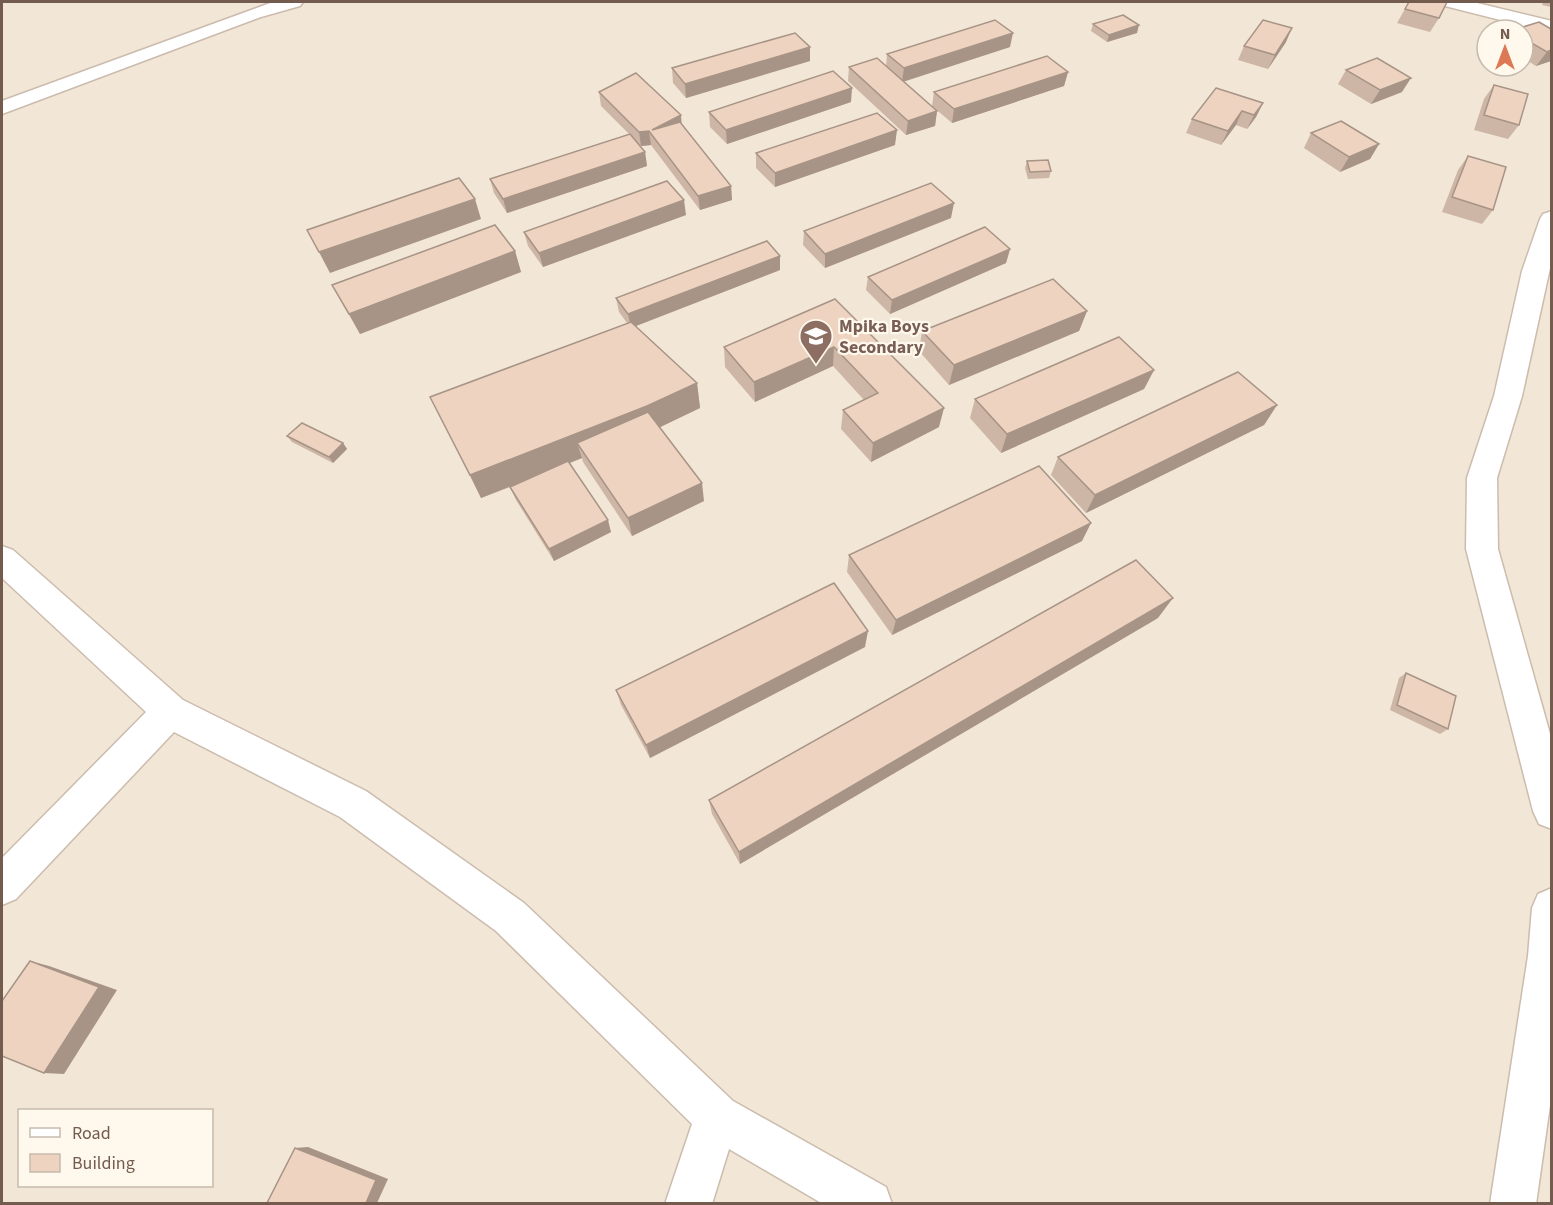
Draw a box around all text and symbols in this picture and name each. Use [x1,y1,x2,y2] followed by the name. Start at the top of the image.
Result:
[1475,18,1535,78] north arrow
[1500,23,1510,45] text: N
[839,314,929,360] place label: Mpika Boys Secondary
[798,318,834,365] school or university icon: Mpika Boys Secondary
[18,1109,213,1187] legend
[72,1121,111,1146] text: Road
[72,1151,135,1176] text: Building

